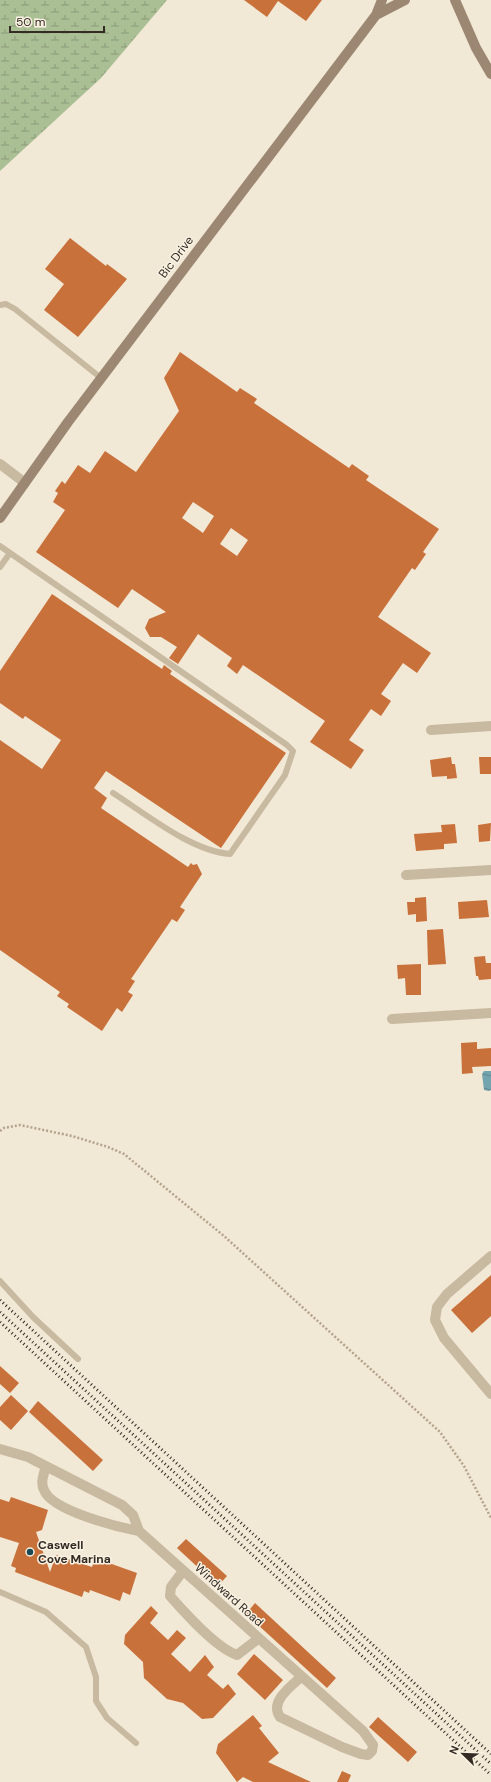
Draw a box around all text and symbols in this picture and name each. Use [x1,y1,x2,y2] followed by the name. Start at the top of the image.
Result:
[10,8,104,34] scale bar
[16,14,45,30] text: 50 m
[155,233,197,281] street label: Bic Drive
[38,1537,111,1567] place label: Caswell Cove Marina
[25,1547,35,1557] marker: Caswell Cove Marina
[191,1560,267,1630] street label: Windward Road
[443,1734,483,1774] north arrow
[446,1744,462,1757] text: N

